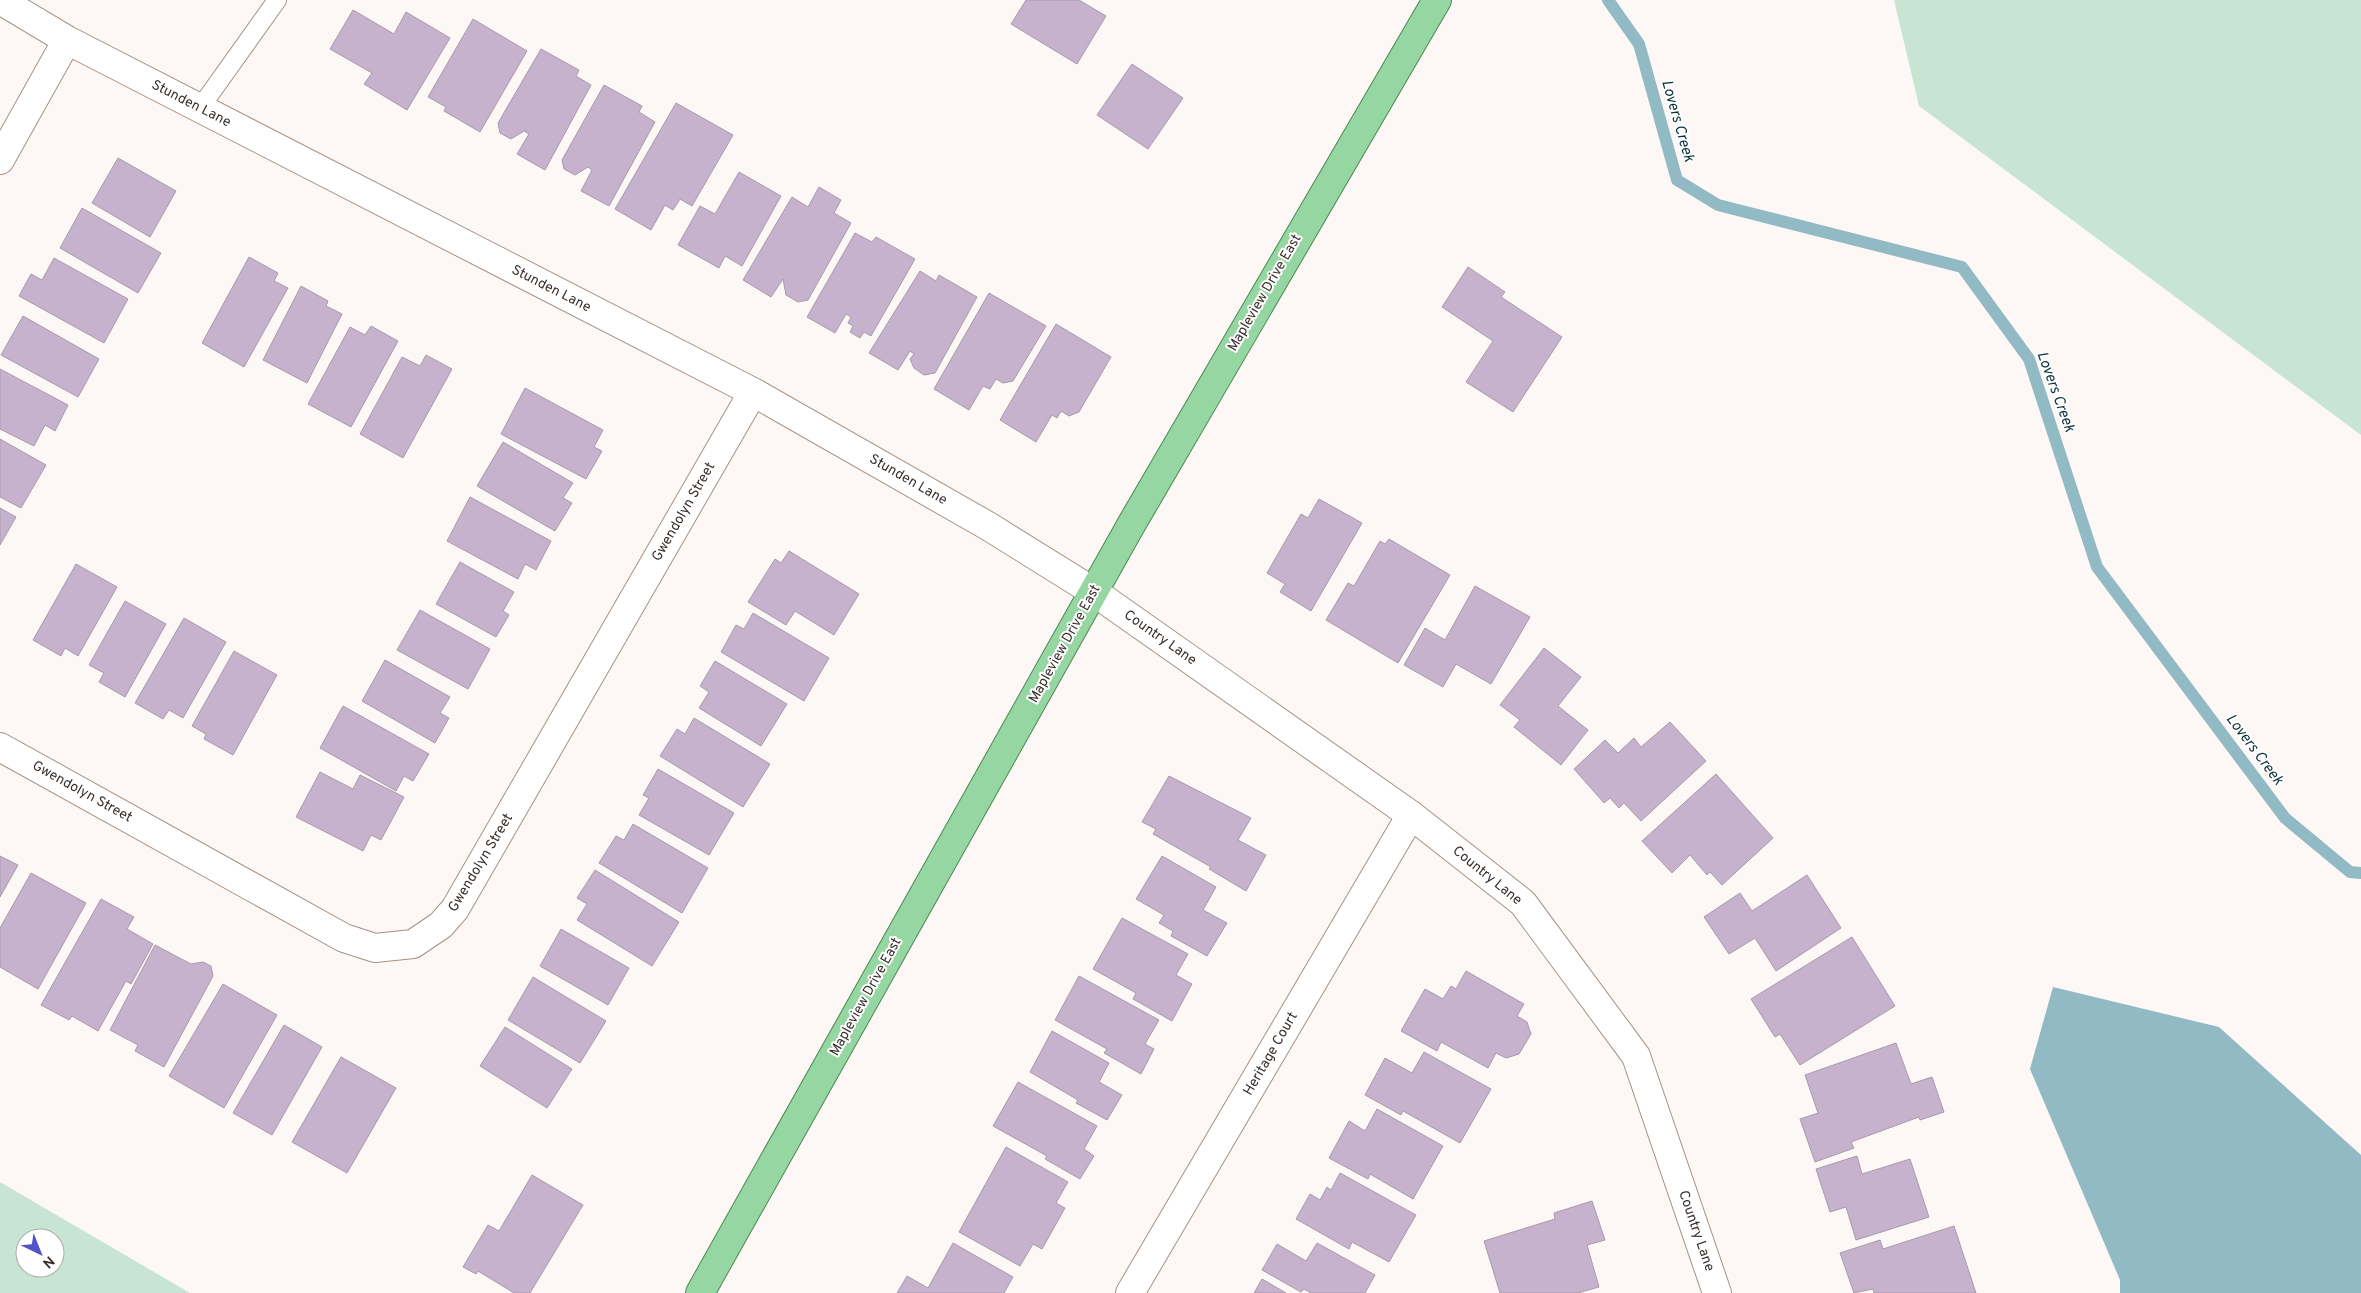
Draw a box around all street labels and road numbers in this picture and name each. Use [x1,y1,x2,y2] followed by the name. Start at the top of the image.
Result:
[148,77,234,131] street label: Stunden Lane
[1225,231,1305,355] street label: Mapleview Drive East
[508,262,594,316] street label: Stunden Lane
[866,451,950,509] street label: Stunden Lane
[649,459,719,565] street label: Gwendolyn Street
[1025,582,1105,706] street label: Mapleview Drive East
[1120,607,1200,669] street label: Country Lane
[29,758,135,826] street label: Gwendolyn Street
[445,811,517,915] street label: Gwendolyn Street
[1449,843,1525,909] street label: Country Lane
[826,935,906,1059] street label: Mapleview Drive East
[1240,1009,1302,1099] street label: Heritage Court
[1674,1188,1718,1274] street label: Country Lane

